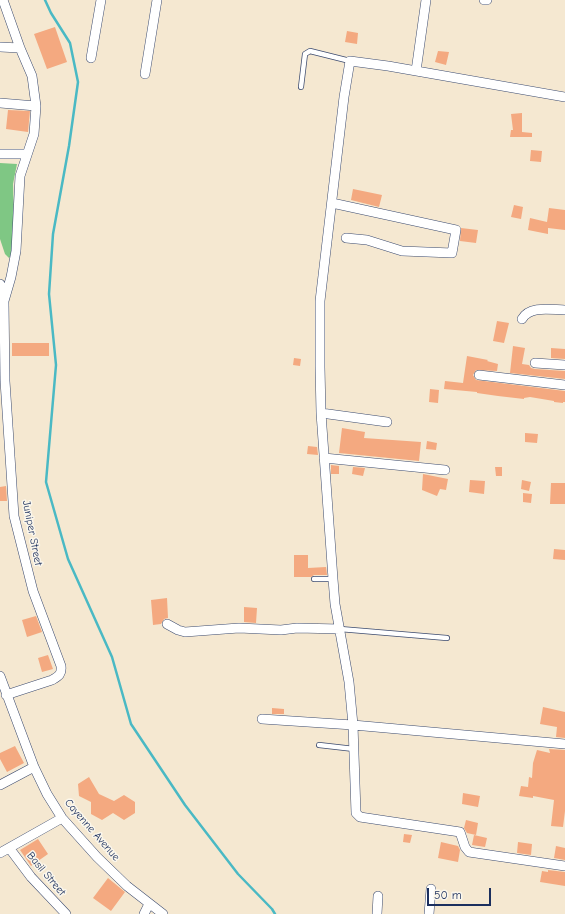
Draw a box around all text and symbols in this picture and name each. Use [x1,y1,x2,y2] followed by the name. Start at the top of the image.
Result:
[19,499,45,567] street label: Juniper Street
[62,796,122,864] street label: Cayenne Avenue
[24,849,68,899] street label: Basil Street
[429,880,493,906] scale bar
[434,888,462,902] text: 50 m

